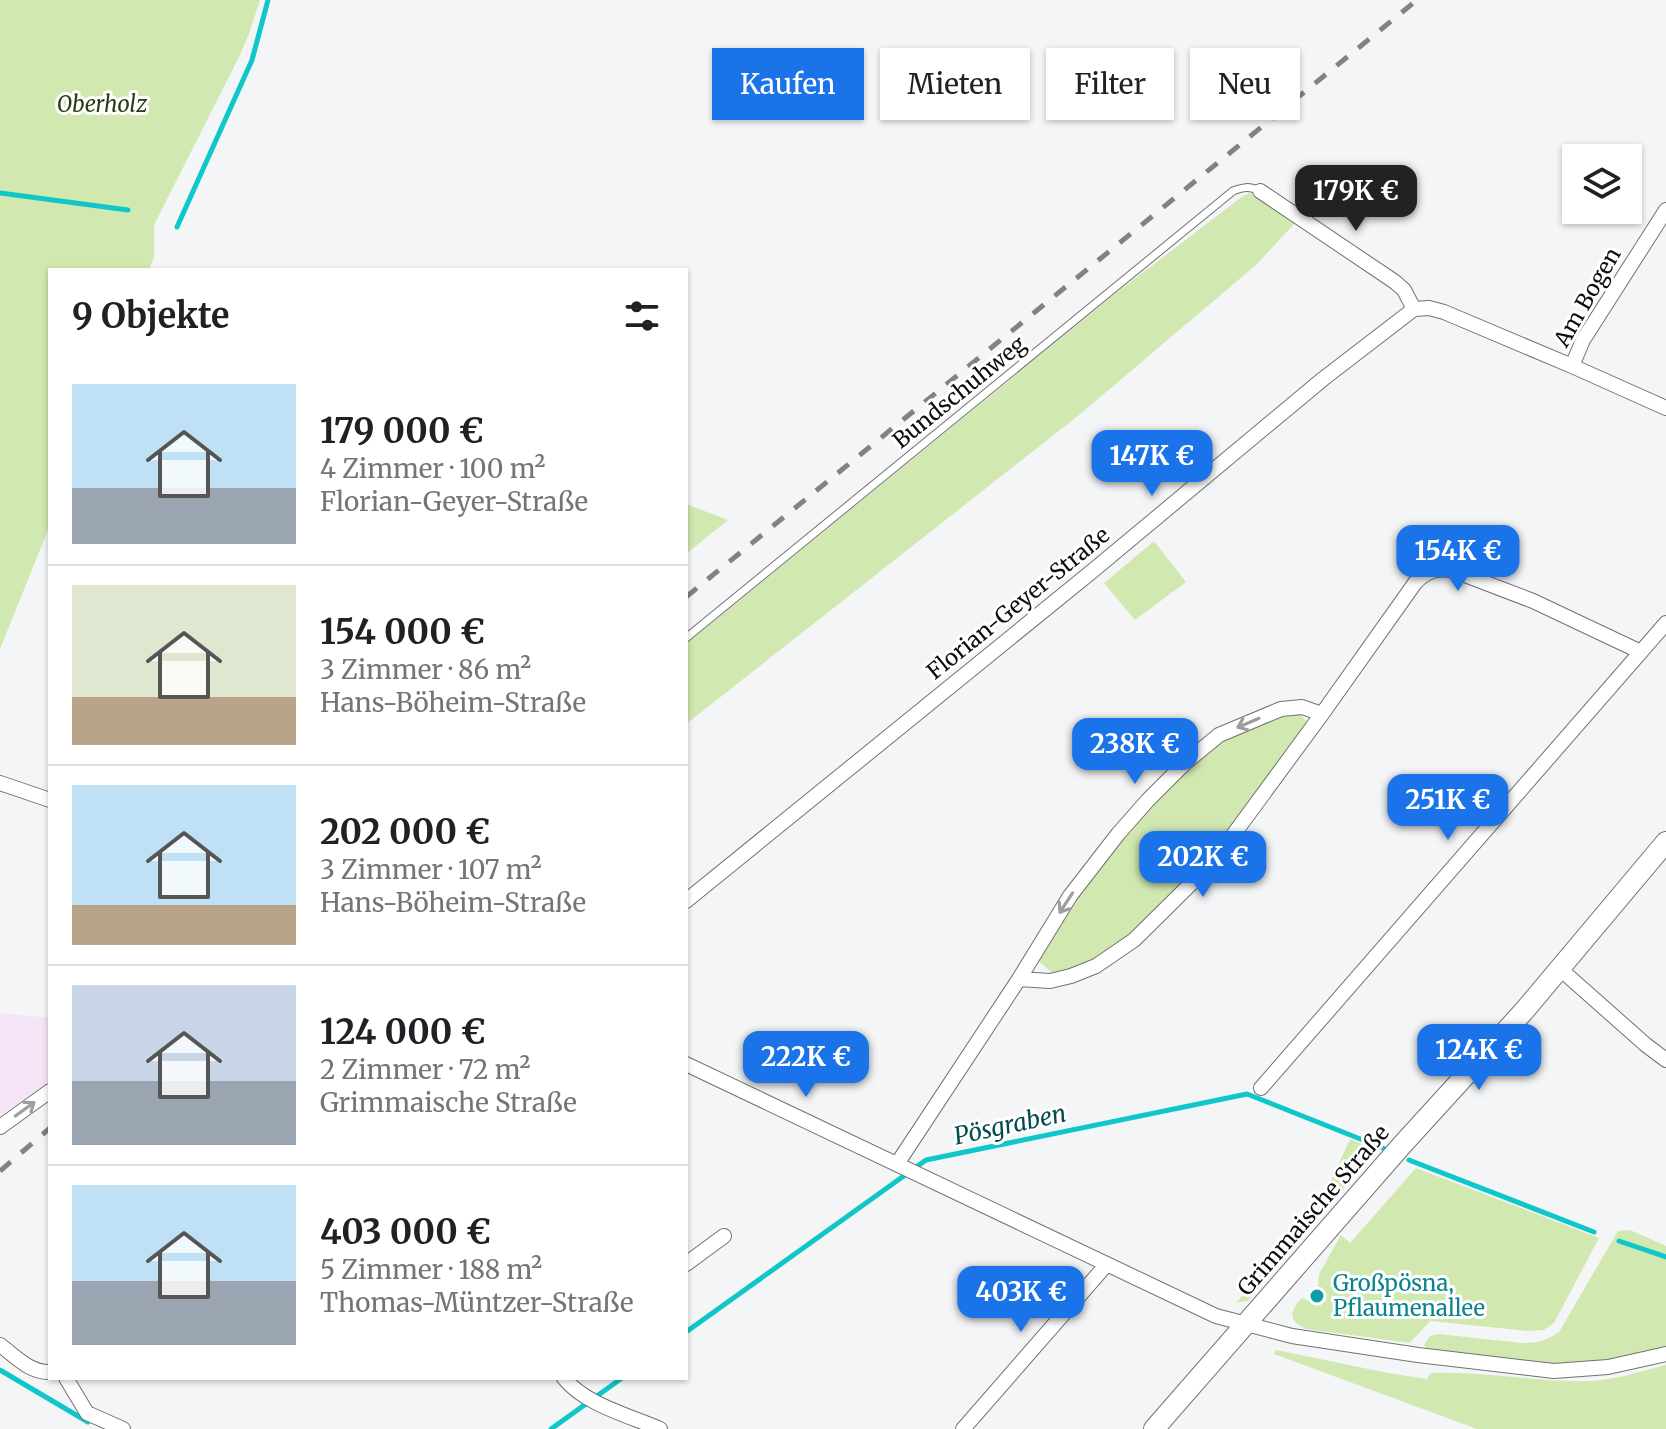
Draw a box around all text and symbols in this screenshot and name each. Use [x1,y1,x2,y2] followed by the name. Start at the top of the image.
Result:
[712,48,864,120] chip: Kaufen
[880,48,1030,120] chip: Mieten
[1046,48,1174,120] chip: Filter
[1190,48,1300,120] chip: Neu
[57,90,148,118] park label: Oberholz
[1562,144,1642,224] map controls
[1562,144,1642,224] button: layers
[1291,165,1421,233] pin: 179K €
[1313,174,1399,207] text: 179K €
[1547,242,1627,352] street label: Am Bogen
[620,294,664,338] icon: filters
[72,295,229,337] text: 9 Objekte
[887,330,1031,454] street label: Bundschuhweg
[320,410,484,452] text: 179 000 €
[136,416,232,512] icon: home
[1087,430,1217,498] pin: 147K €
[1110,439,1194,472] text: 147K €
[320,452,545,485] text: 4 Zimmer · 100 m²
[320,485,588,518] text: Florian-Geyer-Straße
[921,521,1115,685] street label: Florian-Geyer-Straße
[1393,525,1523,593] pin: 154K €
[1414,534,1502,567] text: 154K €
[320,611,485,653] text: 154 000 €
[136,617,232,713] icon: home
[320,653,531,686] text: 3 Zimmer · 86 m²
[320,686,586,719] text: Hans-Böheim-Straße
[1237,716,1261,731] one-way arrow
[1070,718,1200,786] pin: 238K €
[1090,727,1180,760] text: 238K €
[1383,774,1513,842] pin: 251K €
[1405,783,1491,816] text: 251K €
[320,811,490,853] text: 202 000 €
[136,817,232,913] icon: home
[1138,831,1268,899] pin: 202K €
[1157,840,1249,873] text: 202K €
[320,853,542,886] text: 3 Zimmer · 107 m²
[320,886,586,919] text: Hans-Böheim-Straße
[1058,892,1075,914] one-way arrow
[320,1011,486,1053] text: 124 000 €
[136,1017,232,1113] icon: home
[1414,1024,1544,1092] pin: 124K €
[741,1031,871,1099] pin: 222K €
[1435,1033,1523,1066] text: 124K €
[761,1040,851,1073] text: 222K €
[320,1053,530,1086] text: 2 Zimmer · 72 m²
[320,1086,577,1119] text: Grimmaische Straße
[951,1098,1069,1152] water label: Pösgraben
[14,1101,35,1118] one-way arrow
[1231,1119,1395,1301] street label: Grimmaische Straße
[320,1211,491,1253] text: 403 000 €
[136,1217,232,1313] icon: home
[320,1253,542,1286] text: 5 Zimmer · 188 m²
[956,1266,1086,1334] pin: 403K €
[1333,1269,1485,1322] place label: Großpösna, Pflaumenallee
[975,1275,1067,1308] text: 403K €
[320,1286,633,1319] text: Thomas-Müntzer-Straße
[1308,1287,1326,1305] marker: Großpösna, Pflaumenallee

